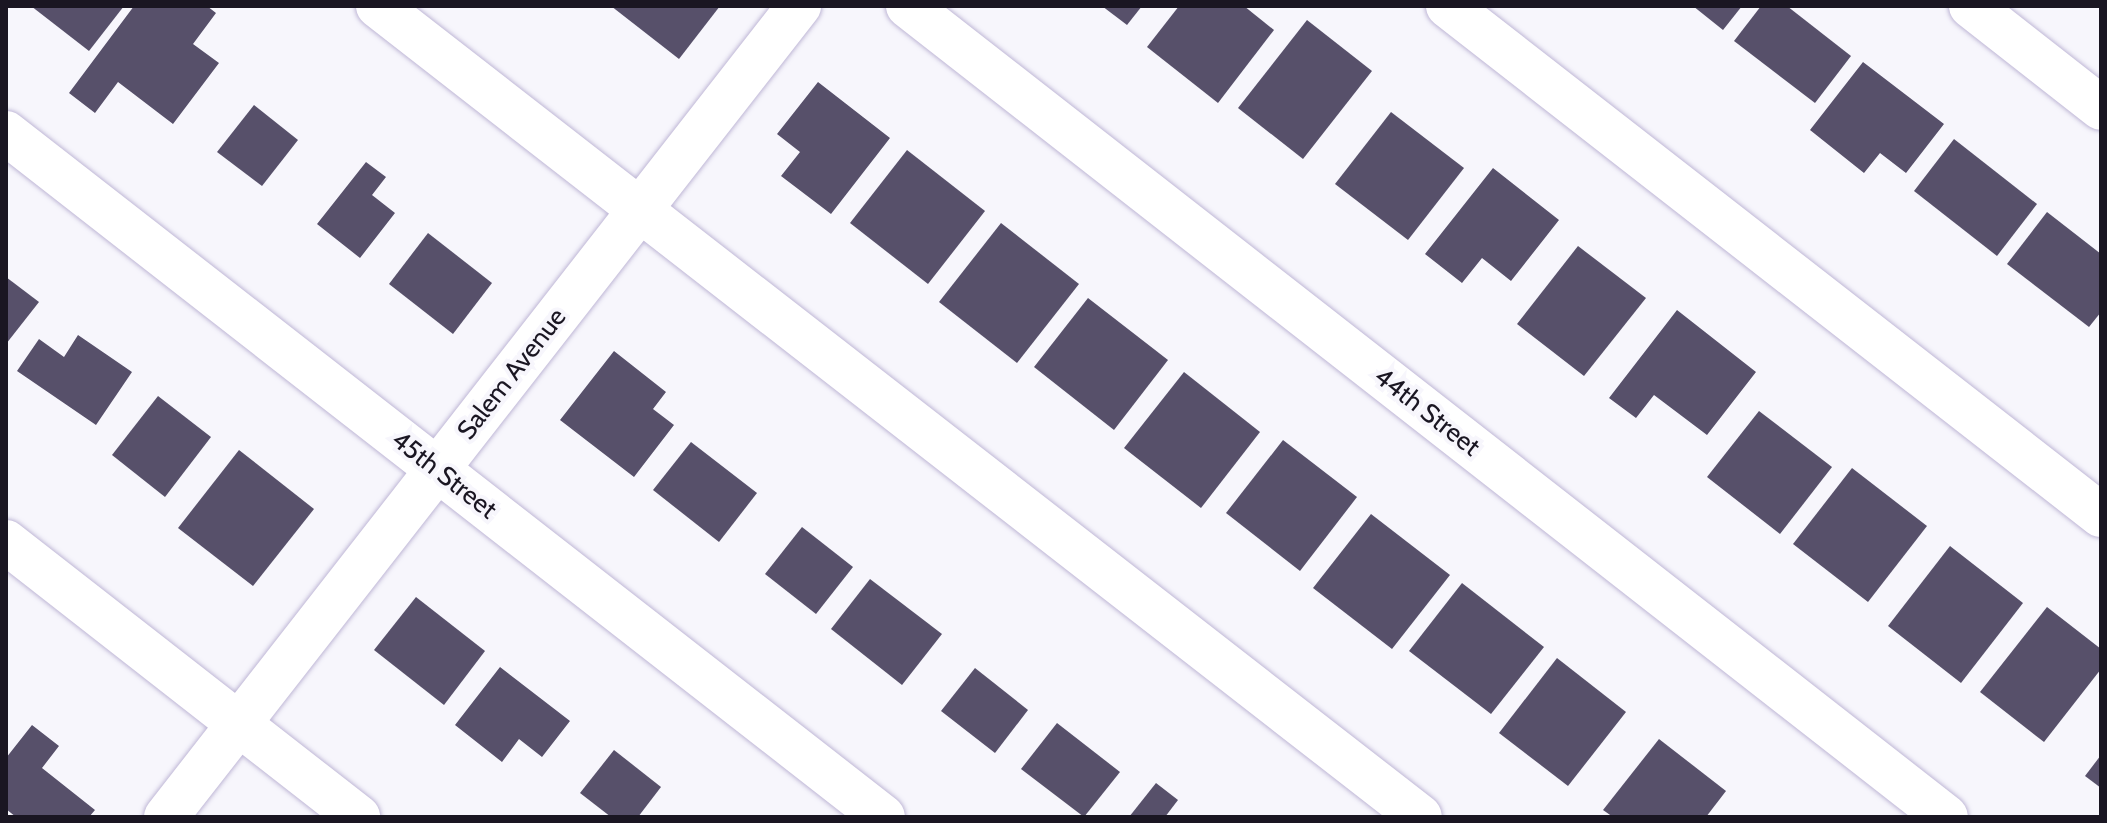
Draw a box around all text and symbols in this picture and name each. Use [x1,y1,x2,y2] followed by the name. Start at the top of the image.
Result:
[451,302,573,446] street label: Salem Avenue
[1368,361,1486,463] street label: 44th Street
[385,424,503,526] street label: 45th Street

